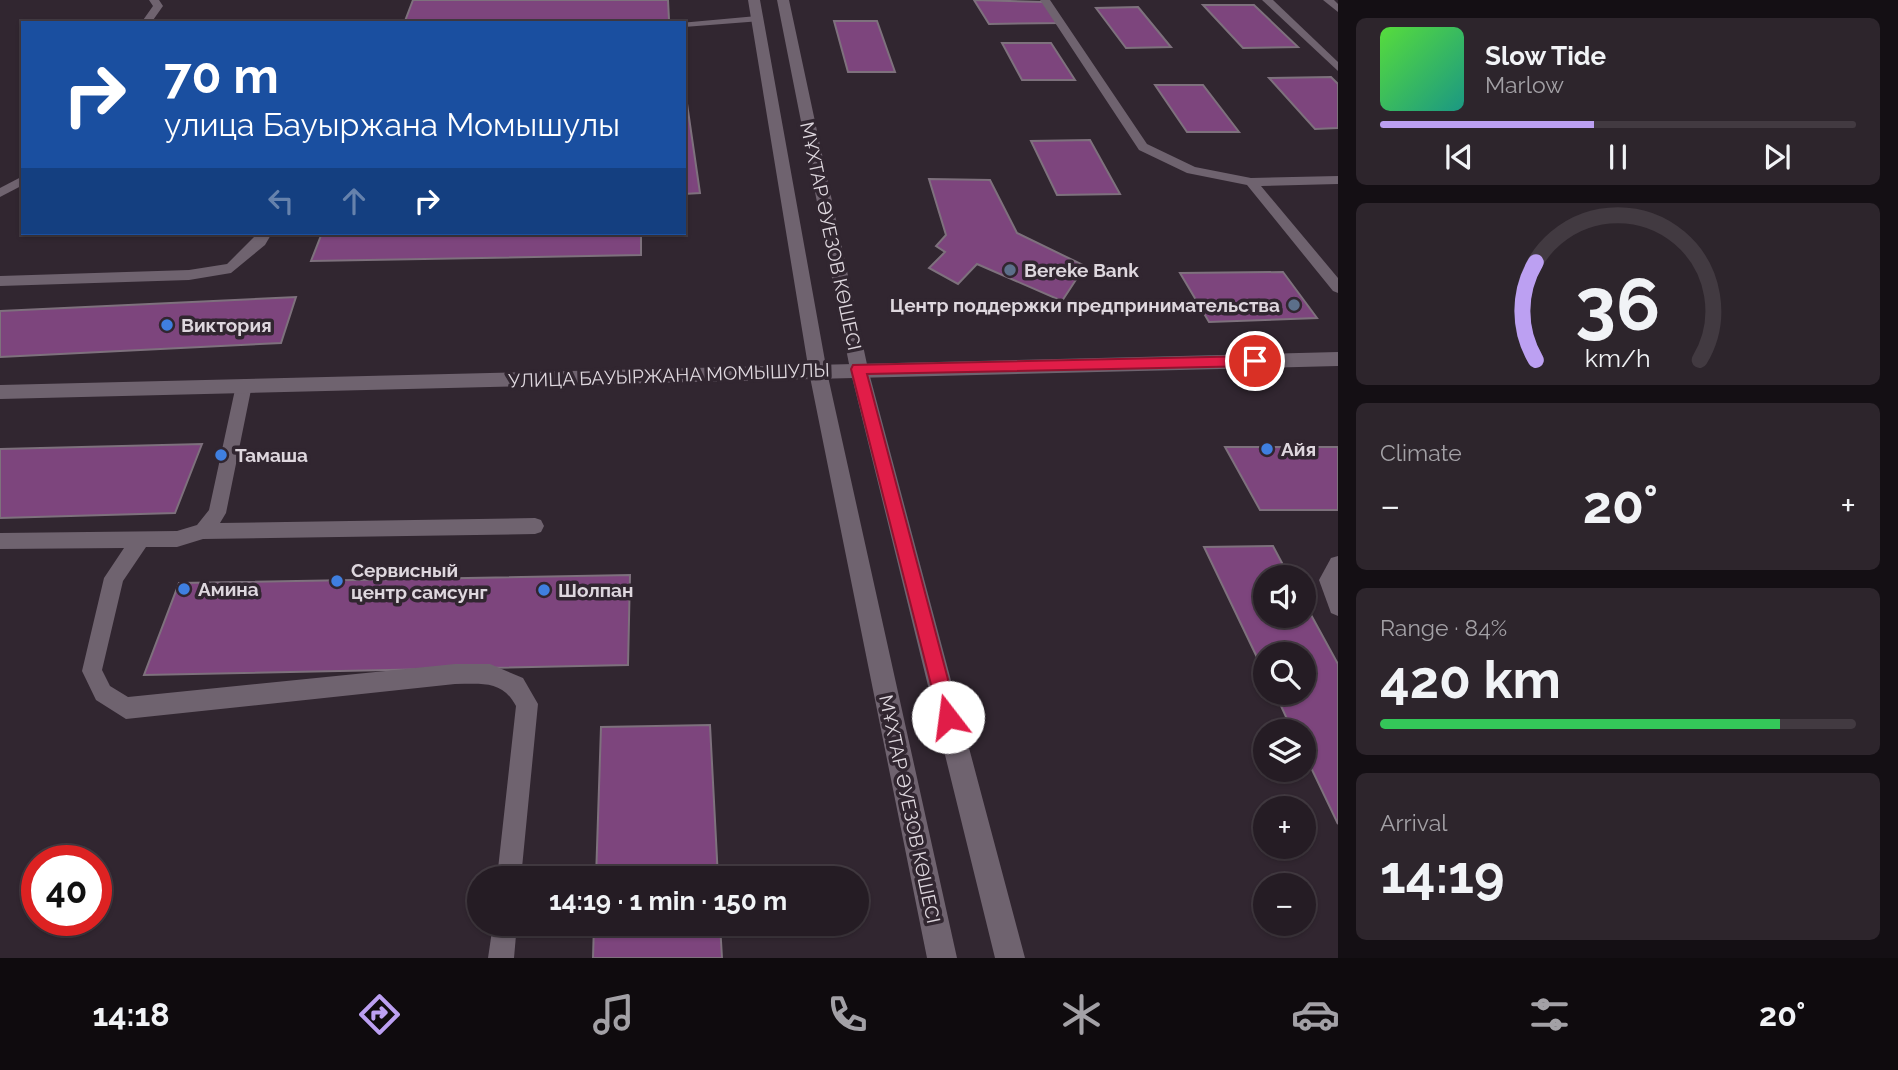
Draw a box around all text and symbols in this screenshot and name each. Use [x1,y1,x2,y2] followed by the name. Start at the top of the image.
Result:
[1485,41,1606,71] text: Slow Tide
[164,47,279,104] text: 70 m
[49,49,140,140] icon: right
[1485,71,1564,98] text: Marlow
[164,106,620,143] text: улица Бауыржана Момышулы
[796,120,866,352] street label: МҰХТАР ӘУЕЗОВ КӨШЕСІ
[1440,138,1478,176] icon: previous
[1599,138,1637,176] icon: pause
[1758,138,1796,176] icon: next
[262,182,300,220] icon: left
[335,182,373,220] icon: ahead
[408,182,446,220] icon: right
[1024,259,1139,281] place label: Bereke Bank
[1002,262,1018,278] marker: Bereke Bank
[1576,262,1660,347] text: 36
[890,294,1280,316] place label: Центр поддержки предпринимательства
[1286,297,1302,313] marker: Центр поддержки предпринимательства
[181,314,272,336] place label: Виктория
[159,317,175,333] marker: Виктория
[1225,331,1285,391] pin
[1236,342,1274,380] icon: arrive
[1585,343,1651,373] text: km/h
[508,358,830,392] street label: УЛИЦА БАУЫРЖАНА МОМЫШУЛЫ
[1281,438,1316,460] place label: Айя
[1380,439,1462,466] text: Climate
[1259,441,1275,457] marker: Айя
[235,444,308,466] place label: Тамаша
[213,447,229,463] marker: Тамаша
[1583,474,1658,535] text: 20°
[1380,483,1400,528] text: −
[1840,483,1856,528] text: +
[351,559,488,603] place label: Сервисный центр самсунг
[1253,565,1316,936] map controls
[1253,565,1316,628] button: sound
[329,573,345,589] marker: Сервисный центр самсунг
[198,578,259,600] place label: Амина
[558,579,633,601] place label: Шолпан
[176,581,192,597] marker: Амина
[536,582,552,598] marker: Шолпан
[1380,614,1507,641] text: Range · 84%
[1253,642,1316,705] button: search
[1380,649,1561,710] text: 420 km
[911,680,985,754] position arrow
[875,693,945,925] street label: МҰХТАР ӘУЕЗОВ КӨШЕСІ
[1253,719,1316,782] button: layers
[1253,796,1316,859] button: +
[1380,809,1447,836] text: Arrival
[1380,844,1505,905] text: 14:19
[21,845,112,936] speed limit sign: 40
[1253,873,1316,936] button: −
[549,886,787,916] text: 14:19 · 1 min · 150 m
[355,990,404,1039] icon: directions
[589,990,638,1039] icon: music
[823,990,872,1039] icon: phone
[1057,990,1106,1039] icon: climate
[1291,990,1340,1039] icon: car
[1525,990,1574,1039] icon: filters
[93,996,170,1033] text: 14:18
[1759,996,1805,1033] text: 20°

